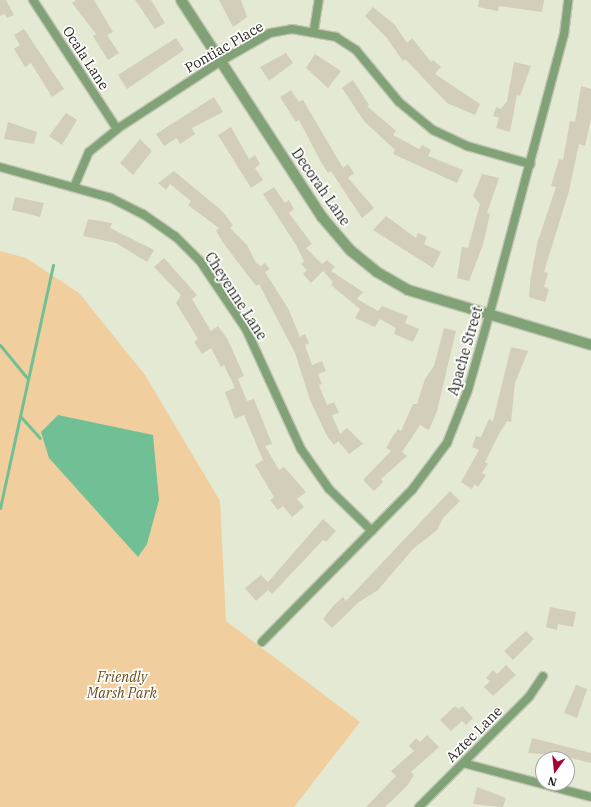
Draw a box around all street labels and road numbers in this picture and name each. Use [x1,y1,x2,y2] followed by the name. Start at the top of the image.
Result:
[182,18,266,76] street label: Pontiac Place
[59,23,113,93] street label: Ocala Lane
[288,145,354,229] street label: Decorah Lane
[201,249,271,343] street label: Cheyenne Lane
[444,305,486,397] street label: Apache Street
[443,703,505,765] street label: Aztec Lane

